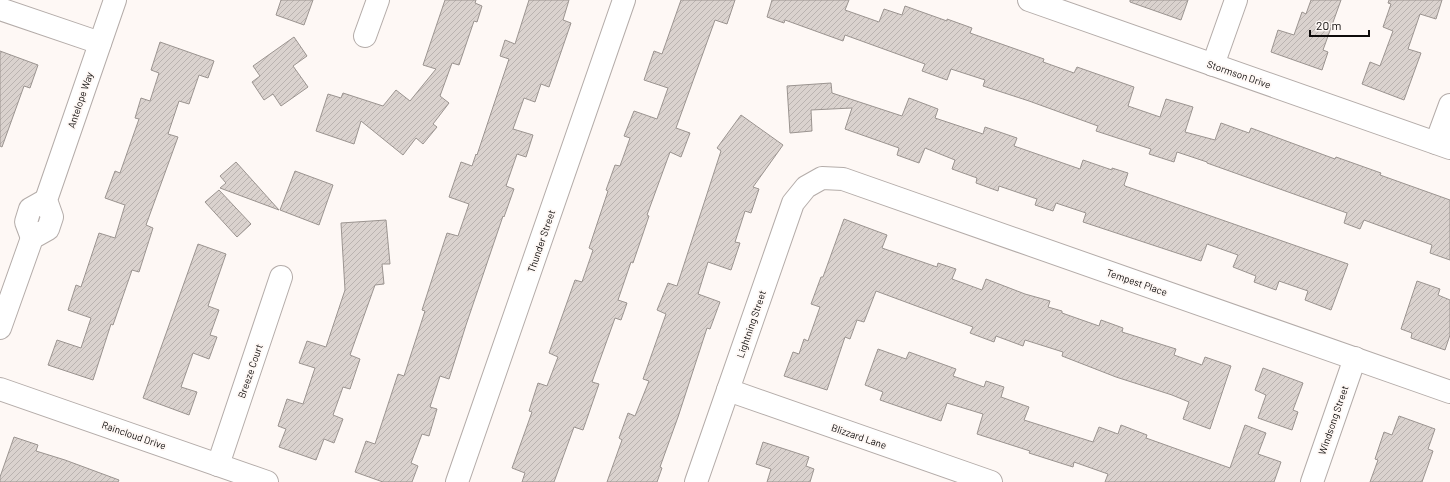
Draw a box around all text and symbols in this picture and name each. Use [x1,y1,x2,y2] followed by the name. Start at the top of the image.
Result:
[1310,12,1369,38] scale bar
[1316,18,1342,32] text: 20 m
[1206,57,1272,91] street label: Stormson Drive
[65,70,95,130] street label: Antelope Way
[525,208,557,274] street label: Thunder Street
[1105,266,1169,298] street label: Tempest Place
[734,288,768,359] street label: Lightning Street
[235,342,265,400] street label: Breeze Court
[1316,383,1351,456] street label: Windsong Street
[100,418,168,452] street label: Raincloud Drive
[830,421,888,451] street label: Blizzard Lane

